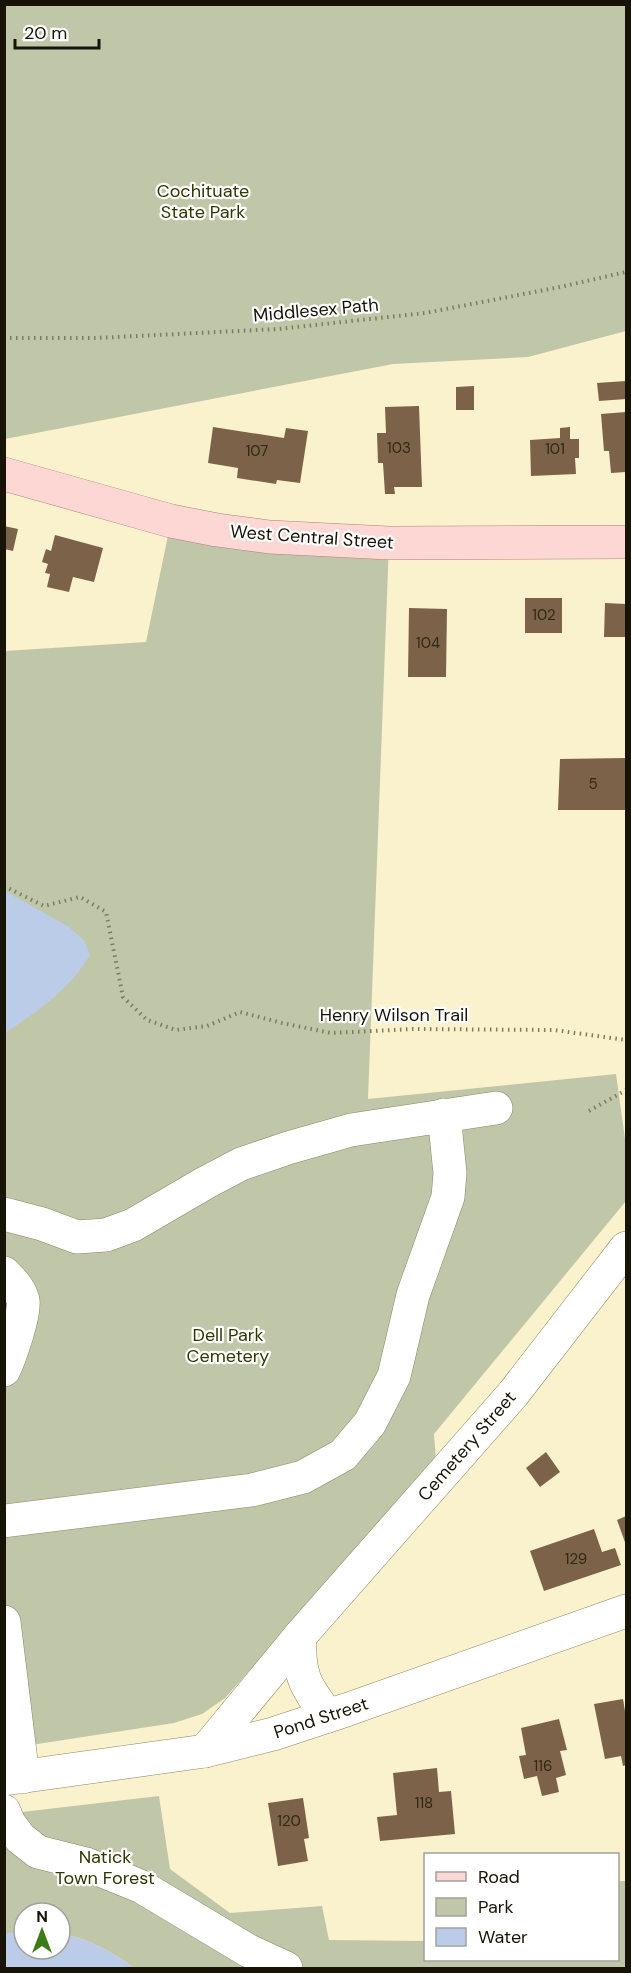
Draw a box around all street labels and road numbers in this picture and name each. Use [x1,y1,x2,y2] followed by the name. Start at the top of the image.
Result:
[252,293,380,327] street label: Middlesex Path
[229,519,395,555] street label: West Central Street
[320,1003,468,1027] street label: Henry Wilson Trail
[412,1386,522,1506] street label: Cemetery Street
[271,1691,371,1745] street label: Pond Street

